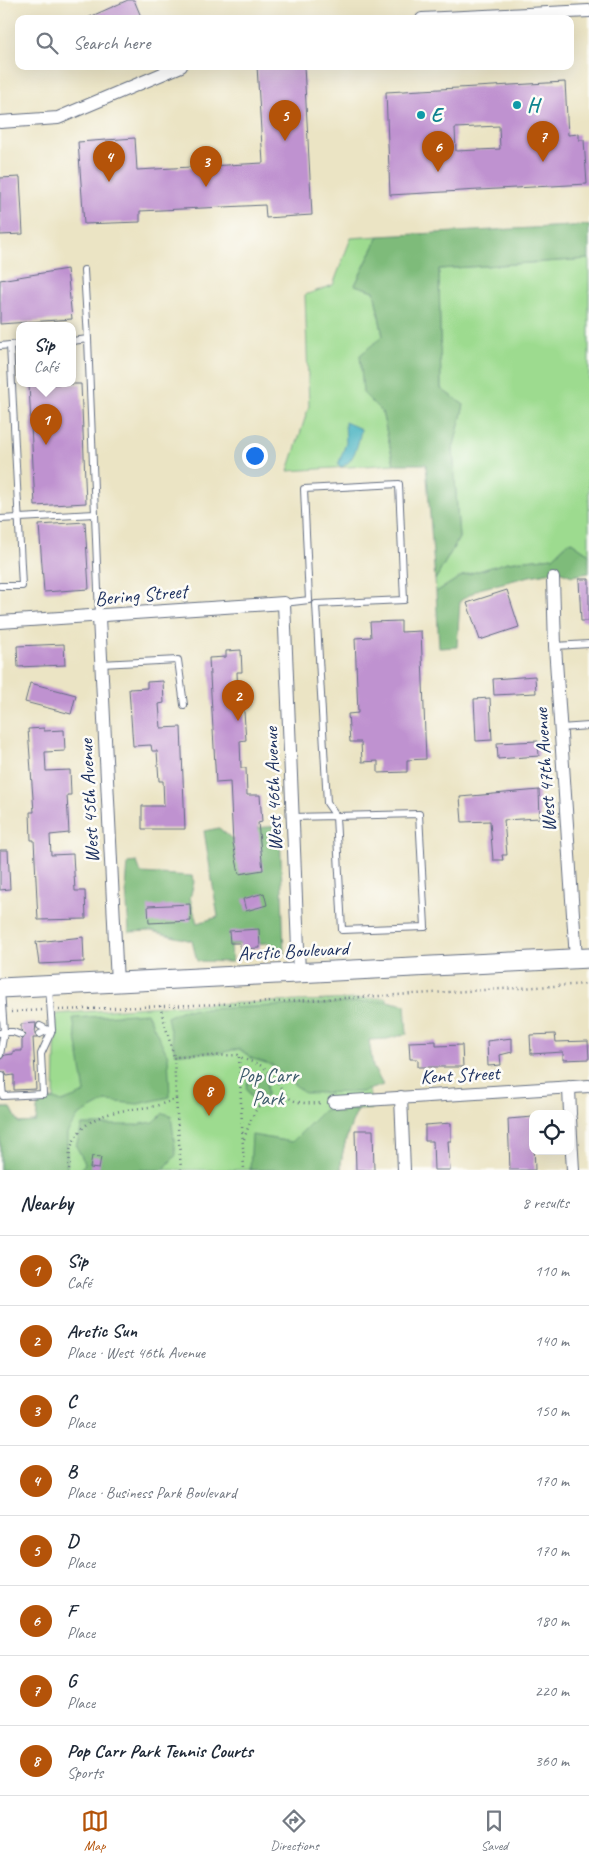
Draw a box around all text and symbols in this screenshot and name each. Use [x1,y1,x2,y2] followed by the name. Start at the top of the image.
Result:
[15,15,574,70] search box
[33,29,61,57] icon: search
[73,31,150,55] text: Search here
[527,93,542,118] place label: H
[511,99,523,111] marker: H
[269,100,301,141] pin: 5
[431,103,445,128] place label: E
[415,109,427,121] marker: E
[527,121,559,162] pin: 7
[422,131,454,172] pin: 6
[93,141,125,182] pin: 4
[190,146,222,187] pin: 3
[16,322,76,387] popup
[34,333,55,357] text: Sip
[34,357,58,377] text: Café
[30,404,62,445] pin: 1
[242,443,268,469] your location
[94,578,191,611] street label: Bering Street
[222,680,254,721] pin: 2
[528,706,562,833] street label: West 47th Avenue
[258,725,288,851] street label: West 46th Avenue
[73,737,105,864] street label: West 45th Avenue
[237,935,352,966] street label: Arctic Boulevard
[420,1060,503,1090] street label: Kent Street
[238,1063,300,1111] park label: Pop Carr Park
[193,1075,225,1116] pin: 8
[529,1110,574,1155] map controls
[529,1110,574,1155] button: locate
[20,1190,73,1216] text: Nearby
[522,1193,569,1213] text: 8 results
[67,1249,88,1273] text: Sip
[32,1261,40,1281] text: 1
[535,1261,569,1281] text: 110 m
[67,1273,91,1293] text: Café
[67,1319,137,1343] text: Arctic Sun
[32,1331,40,1351] text: 2
[535,1331,569,1351] text: 140 m
[67,1343,205,1363] text: Place · West 46th Avenue
[67,1389,76,1413] text: C
[32,1401,40,1421] text: 3
[535,1401,569,1421] text: 150 m
[67,1413,95,1433] text: Place
[67,1459,77,1483] text: B
[32,1471,40,1491] text: 4
[535,1471,569,1491] text: 170 m
[67,1483,236,1503] text: Place · Business Park Boulevard
[67,1529,78,1553] text: D
[33,1541,39,1561] text: 5
[535,1541,569,1561] text: 170 m
[67,1553,95,1573] text: Place
[67,1599,76,1623] text: F
[32,1611,40,1631] text: 6
[535,1611,569,1631] text: 180 m
[67,1623,95,1643] text: Place
[67,1669,76,1693] text: G
[32,1681,40,1701] text: 7
[535,1681,569,1701] text: 220 m
[67,1693,95,1713] text: Place
[67,1739,253,1763] text: Pop Carr Park Tennis Courts
[32,1751,40,1771] text: 8
[535,1751,569,1771] text: 360 m
[67,1763,103,1783] text: Sports
[81,1807,109,1854] tab: Map
[270,1807,319,1854] tab: Directions
[480,1807,508,1854] tab: Saved

